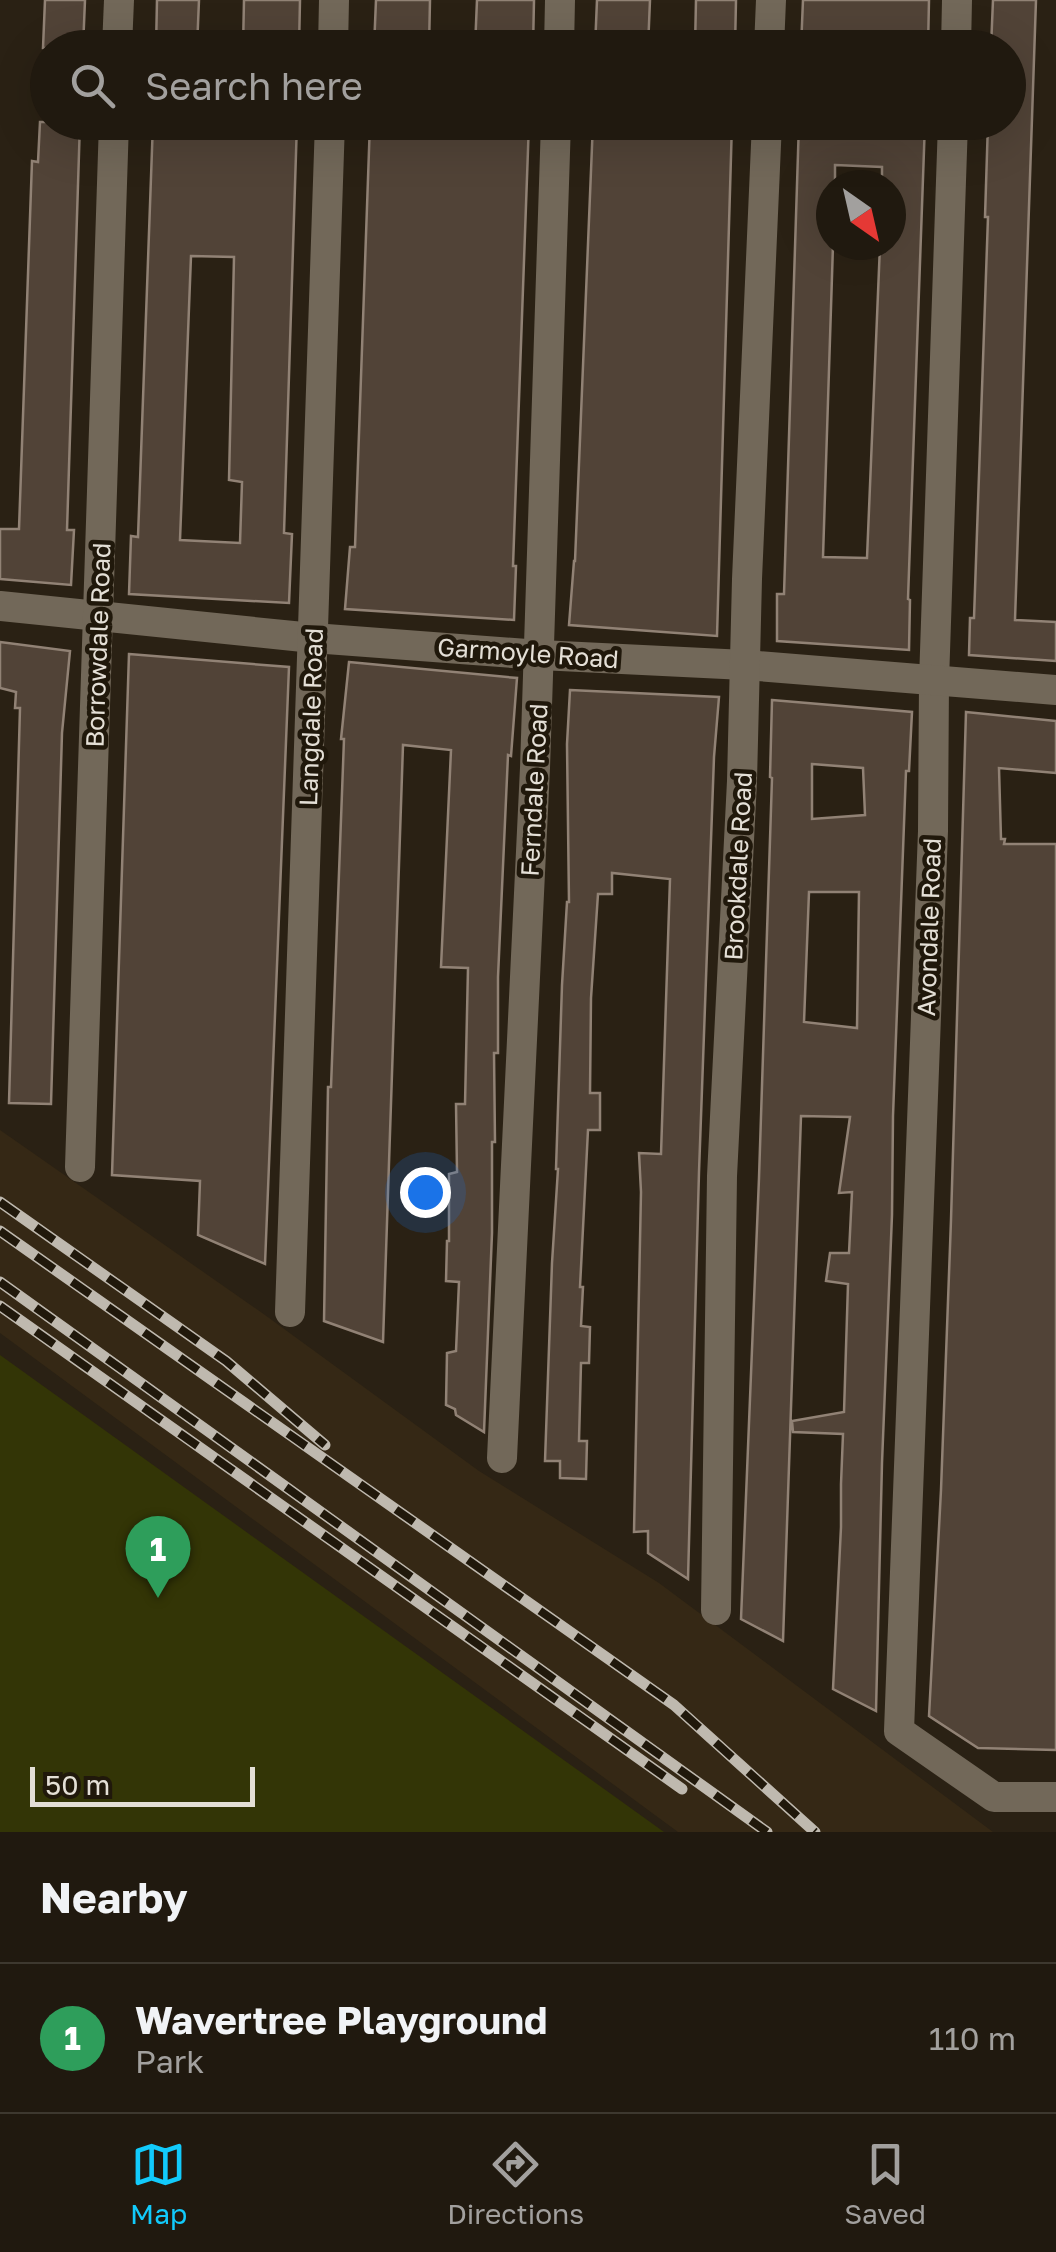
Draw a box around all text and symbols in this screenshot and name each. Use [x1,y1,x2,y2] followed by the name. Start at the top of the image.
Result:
[30,30,1026,140] search box
[65,58,120,113] icon: search
[145,63,363,108] text: Search here
[816,170,906,260] north arrow
[78,542,117,748] street label: Borrowdale Road
[292,627,329,807] street label: Langdale Road
[436,631,620,674] street label: Garmoyle Road
[513,703,554,877] street label: Ferndale Road
[717,771,758,961] street label: Brookdale Road
[910,837,947,1017] street label: Avondale Road
[400,1167,451,1218] your location
[126,1516,190,1598] pin: 1
[30,1762,255,1806] scale bar
[45,1768,110,1801] text: 50 m
[40,1872,188,1922] text: Nearby
[135,1997,547,2042] text: Wavertree Playground
[64,2019,81,2057] text: 1
[929,2019,1016,2057] text: 110 m
[135,2042,204,2080] text: Park
[130,2137,187,2230] tab: Map
[447,2137,584,2230] tab: Directions
[844,2137,926,2230] tab: Saved

